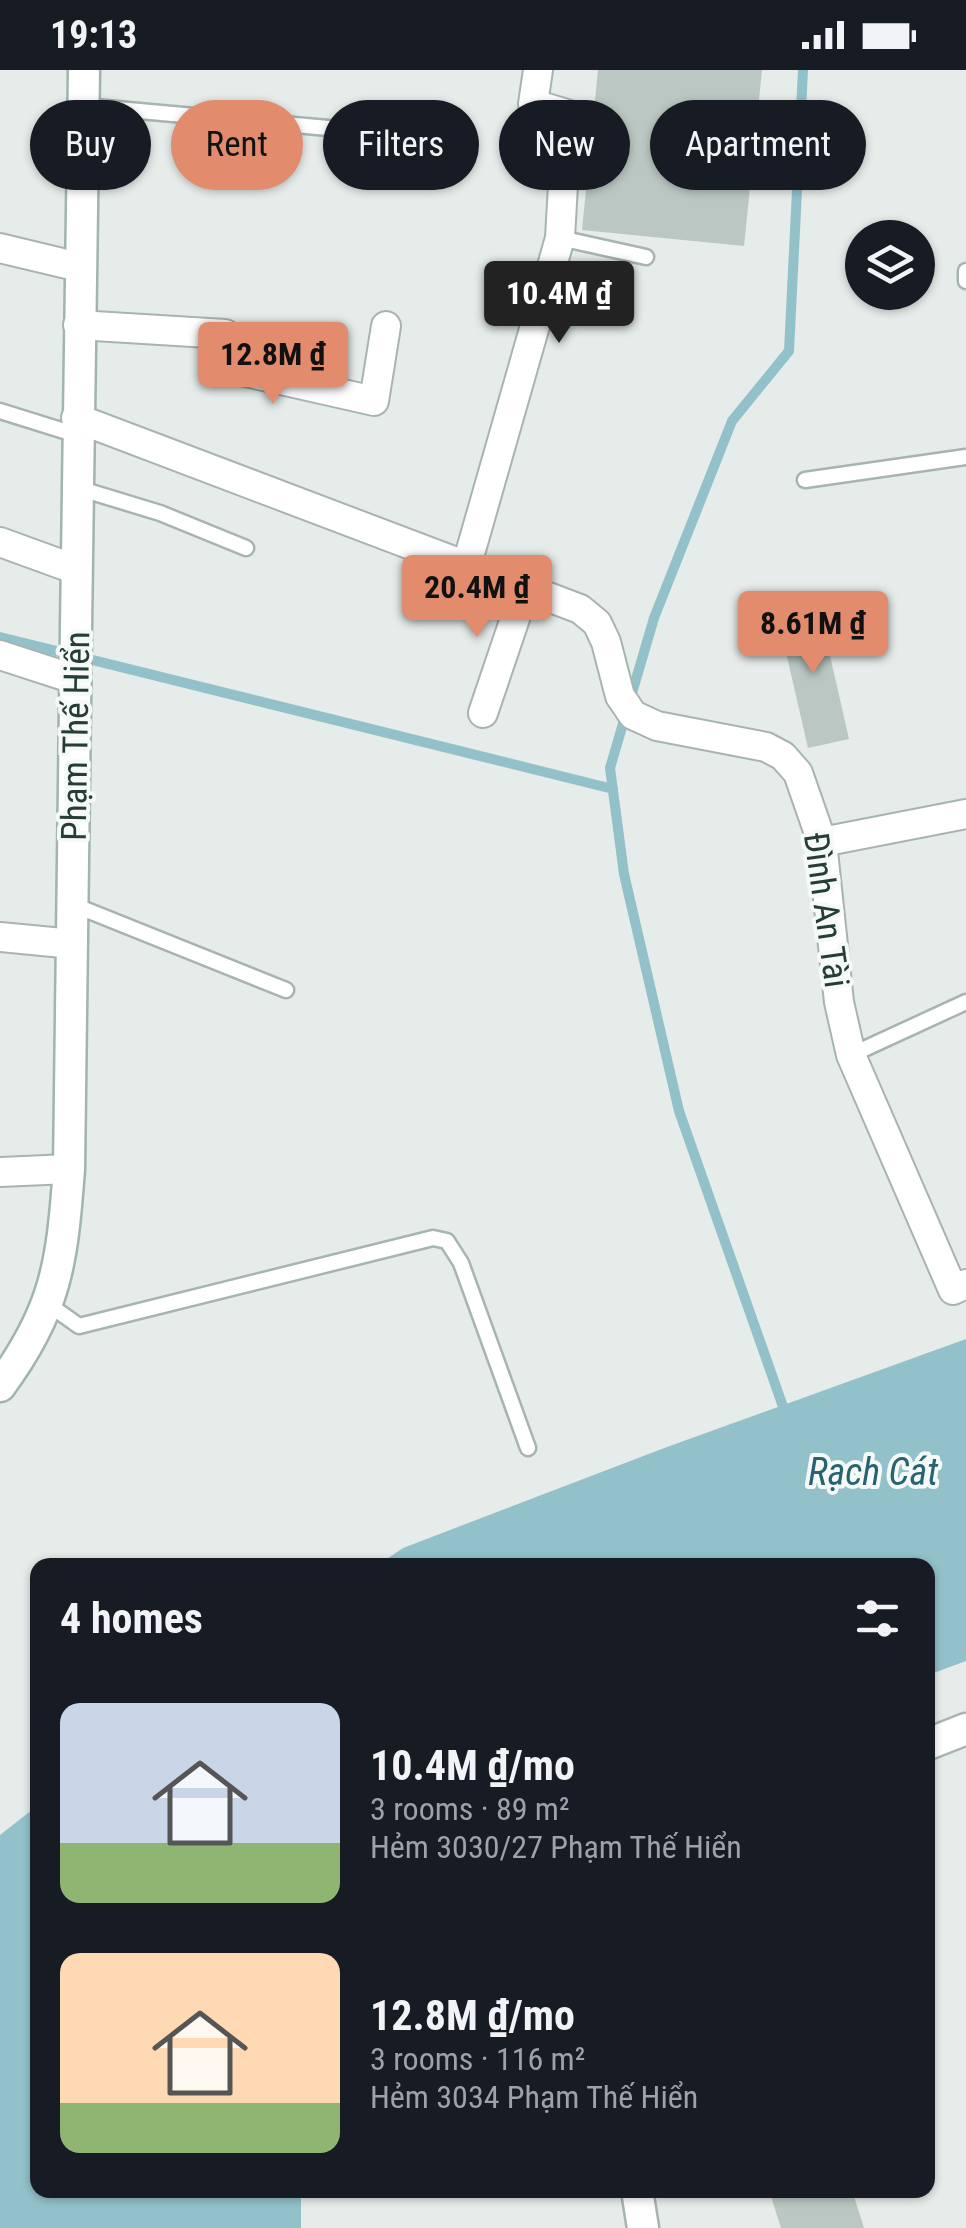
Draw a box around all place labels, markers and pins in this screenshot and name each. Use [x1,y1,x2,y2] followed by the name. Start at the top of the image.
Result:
[467,261,651,346] pin: 10.4M ₫
[181,322,365,407] pin: 12.8M ₫
[385,555,569,640] pin: 20.4M ₫
[721,591,905,676] pin: 8.61M ₫

